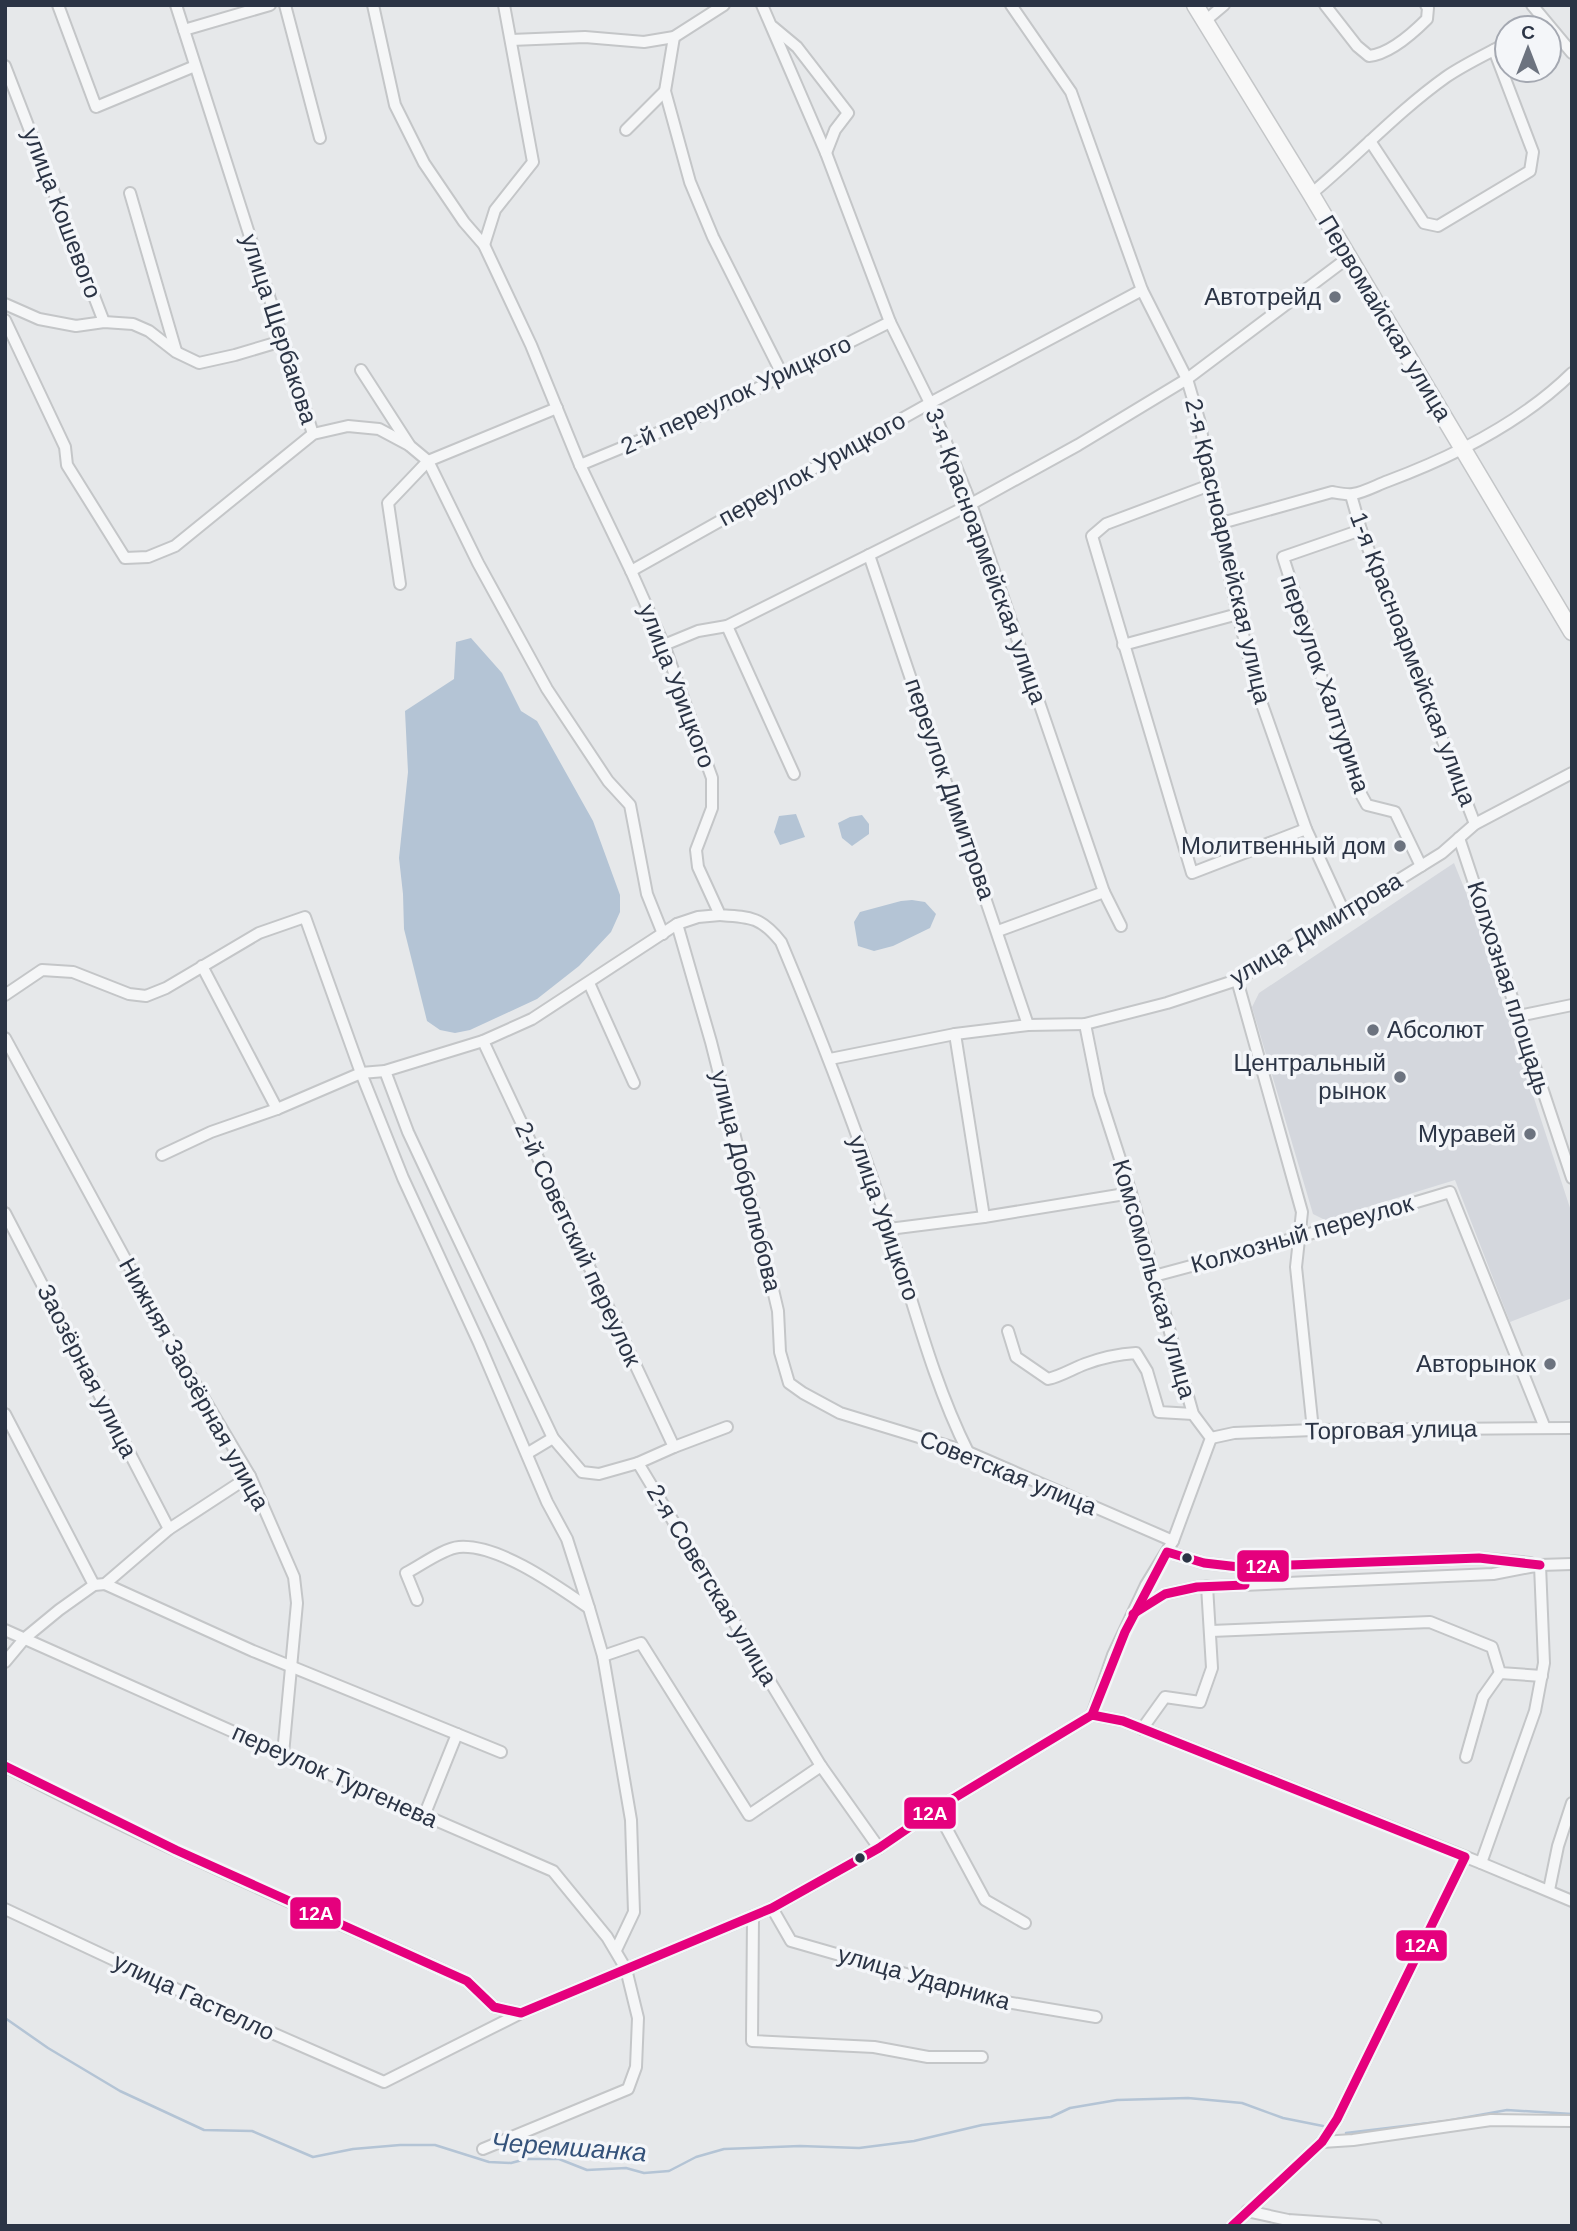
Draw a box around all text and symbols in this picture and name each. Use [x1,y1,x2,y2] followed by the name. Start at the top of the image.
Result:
[1493,14,1563,84] north arrow
[1521,22,1535,43] text: С
[18,124,107,302] street label: улица Кошевого
[1313,210,1458,426] street label: Первомайская улица
[236,230,323,428] street label: улица Щербакова
[1204,283,1321,310] place label: Автотрейд
[1327,289,1343,305] marker: Автотрейд
[616,329,855,460] street label: 2-й переулок Урицкого
[1180,396,1277,707] street label: 2-я Красноармейская улица
[920,405,1053,708] street label: 3-я Красноармейская улица
[714,406,910,531] street label: переулок Урицкого
[1345,508,1482,810] street label: 1-я Красноармейская улица
[1275,571,1376,797] street label: переулок Халтурина
[634,600,721,771] street label: улица Урицкого
[900,675,1001,904] street label: переулок Димитрова
[1181,832,1386,859] place label: Молитвенный дом
[1392,838,1408,854] marker: Молитвенный дом
[1225,866,1407,991] street label: улица Димитрова
[1462,878,1557,1098] street label: Колхозная площадь
[1387,1016,1484,1043] place label: Абсолют
[1365,1022,1381,1038] marker: Абсолют
[1234,1049,1386,1104] place label: Центральный рынок
[706,1067,787,1295] street label: улица Добролюбова
[1392,1069,1408,1085] marker: Центральный рынок
[510,1117,647,1371] street label: 2-й Советский переулок
[1418,1120,1516,1147] place label: Муравей
[1522,1126,1538,1142] marker: Муравей
[844,1132,925,1304] street label: улица Урицкого
[1107,1156,1202,1402] street label: Комсомольская улица
[1188,1189,1416,1278] street label: Колхозный переулок
[114,1253,275,1515] street label: Нижняя Заозёрная улица
[32,1280,143,1463] street label: Заозёрная улица
[1416,1350,1537,1377] place label: Авторынок
[1542,1356,1558,1372] marker: Авторынок
[1305,1414,1478,1445] street label: Торговая улица
[916,1425,1101,1521] street label: Советская улица
[642,1479,783,1691] street label: 2-я Советская улица
[1236,1549,1290,1583] line badge: 12А
[1180,1551,1194,1565] unlabelled marker
[1246,1556,1281,1577] text: 12А
[229,1718,442,1833] street label: переулок Тургенева
[903,1796,957,1830] line badge: 12А
[913,1803,948,1824] text: 12А
[853,1851,867,1865] unlabelled marker
[289,1896,342,1930] line badge: 12А
[299,1903,334,1924] text: 12А
[1395,1929,1448,1962] line badge: 12А
[1405,1935,1440,1956] text: 12А
[835,1940,1014,2015] street label: улица Ударника
[109,1947,279,2046] street label: улица Гастелло
[490,2127,648,2167] water label: Черемшанка

